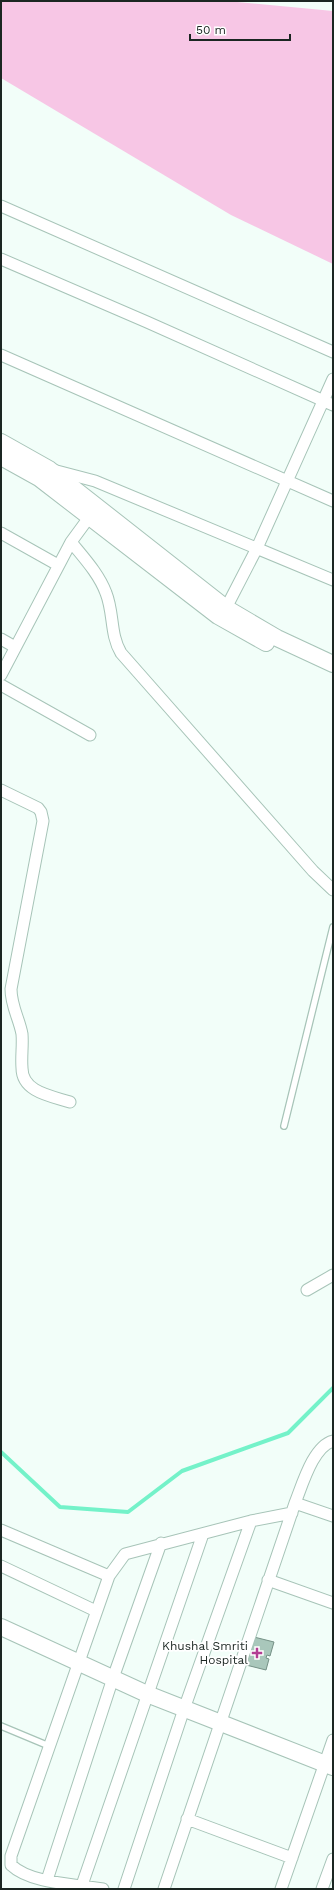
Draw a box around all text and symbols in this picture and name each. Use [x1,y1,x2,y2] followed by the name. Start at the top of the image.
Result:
[190,16,290,42] scale bar
[196,23,226,37] text: 50 m
[162,1639,248,1667] place label: Khushal Smriti Hospital
[251,1647,263,1659] marker: Khushal Smriti Hospital

